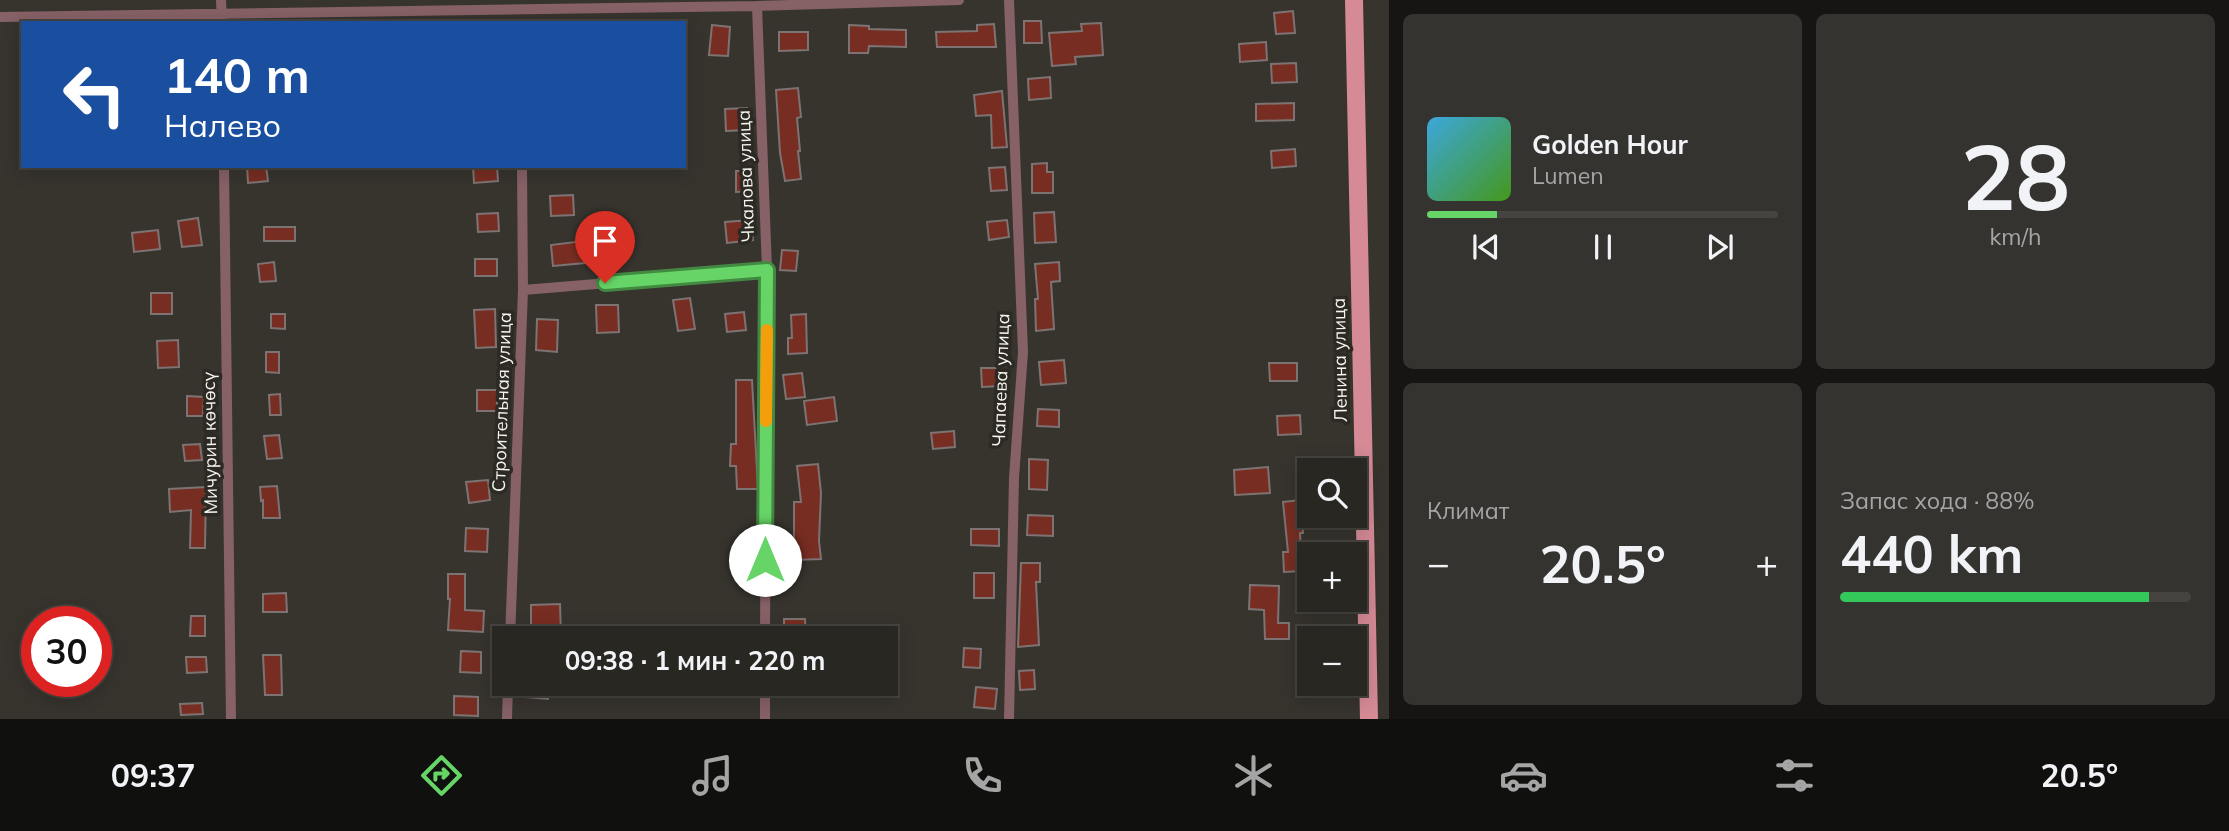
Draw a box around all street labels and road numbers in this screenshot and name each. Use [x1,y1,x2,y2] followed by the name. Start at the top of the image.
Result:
[732,109,759,243] street label: Чкалова улица
[1327,298,1352,422] street label: Ленина улица
[487,312,516,492] street label: Строительная улица
[987,313,1014,447] street label: Чапаева улица
[197,371,222,515] street label: Мичурин көчөсү

